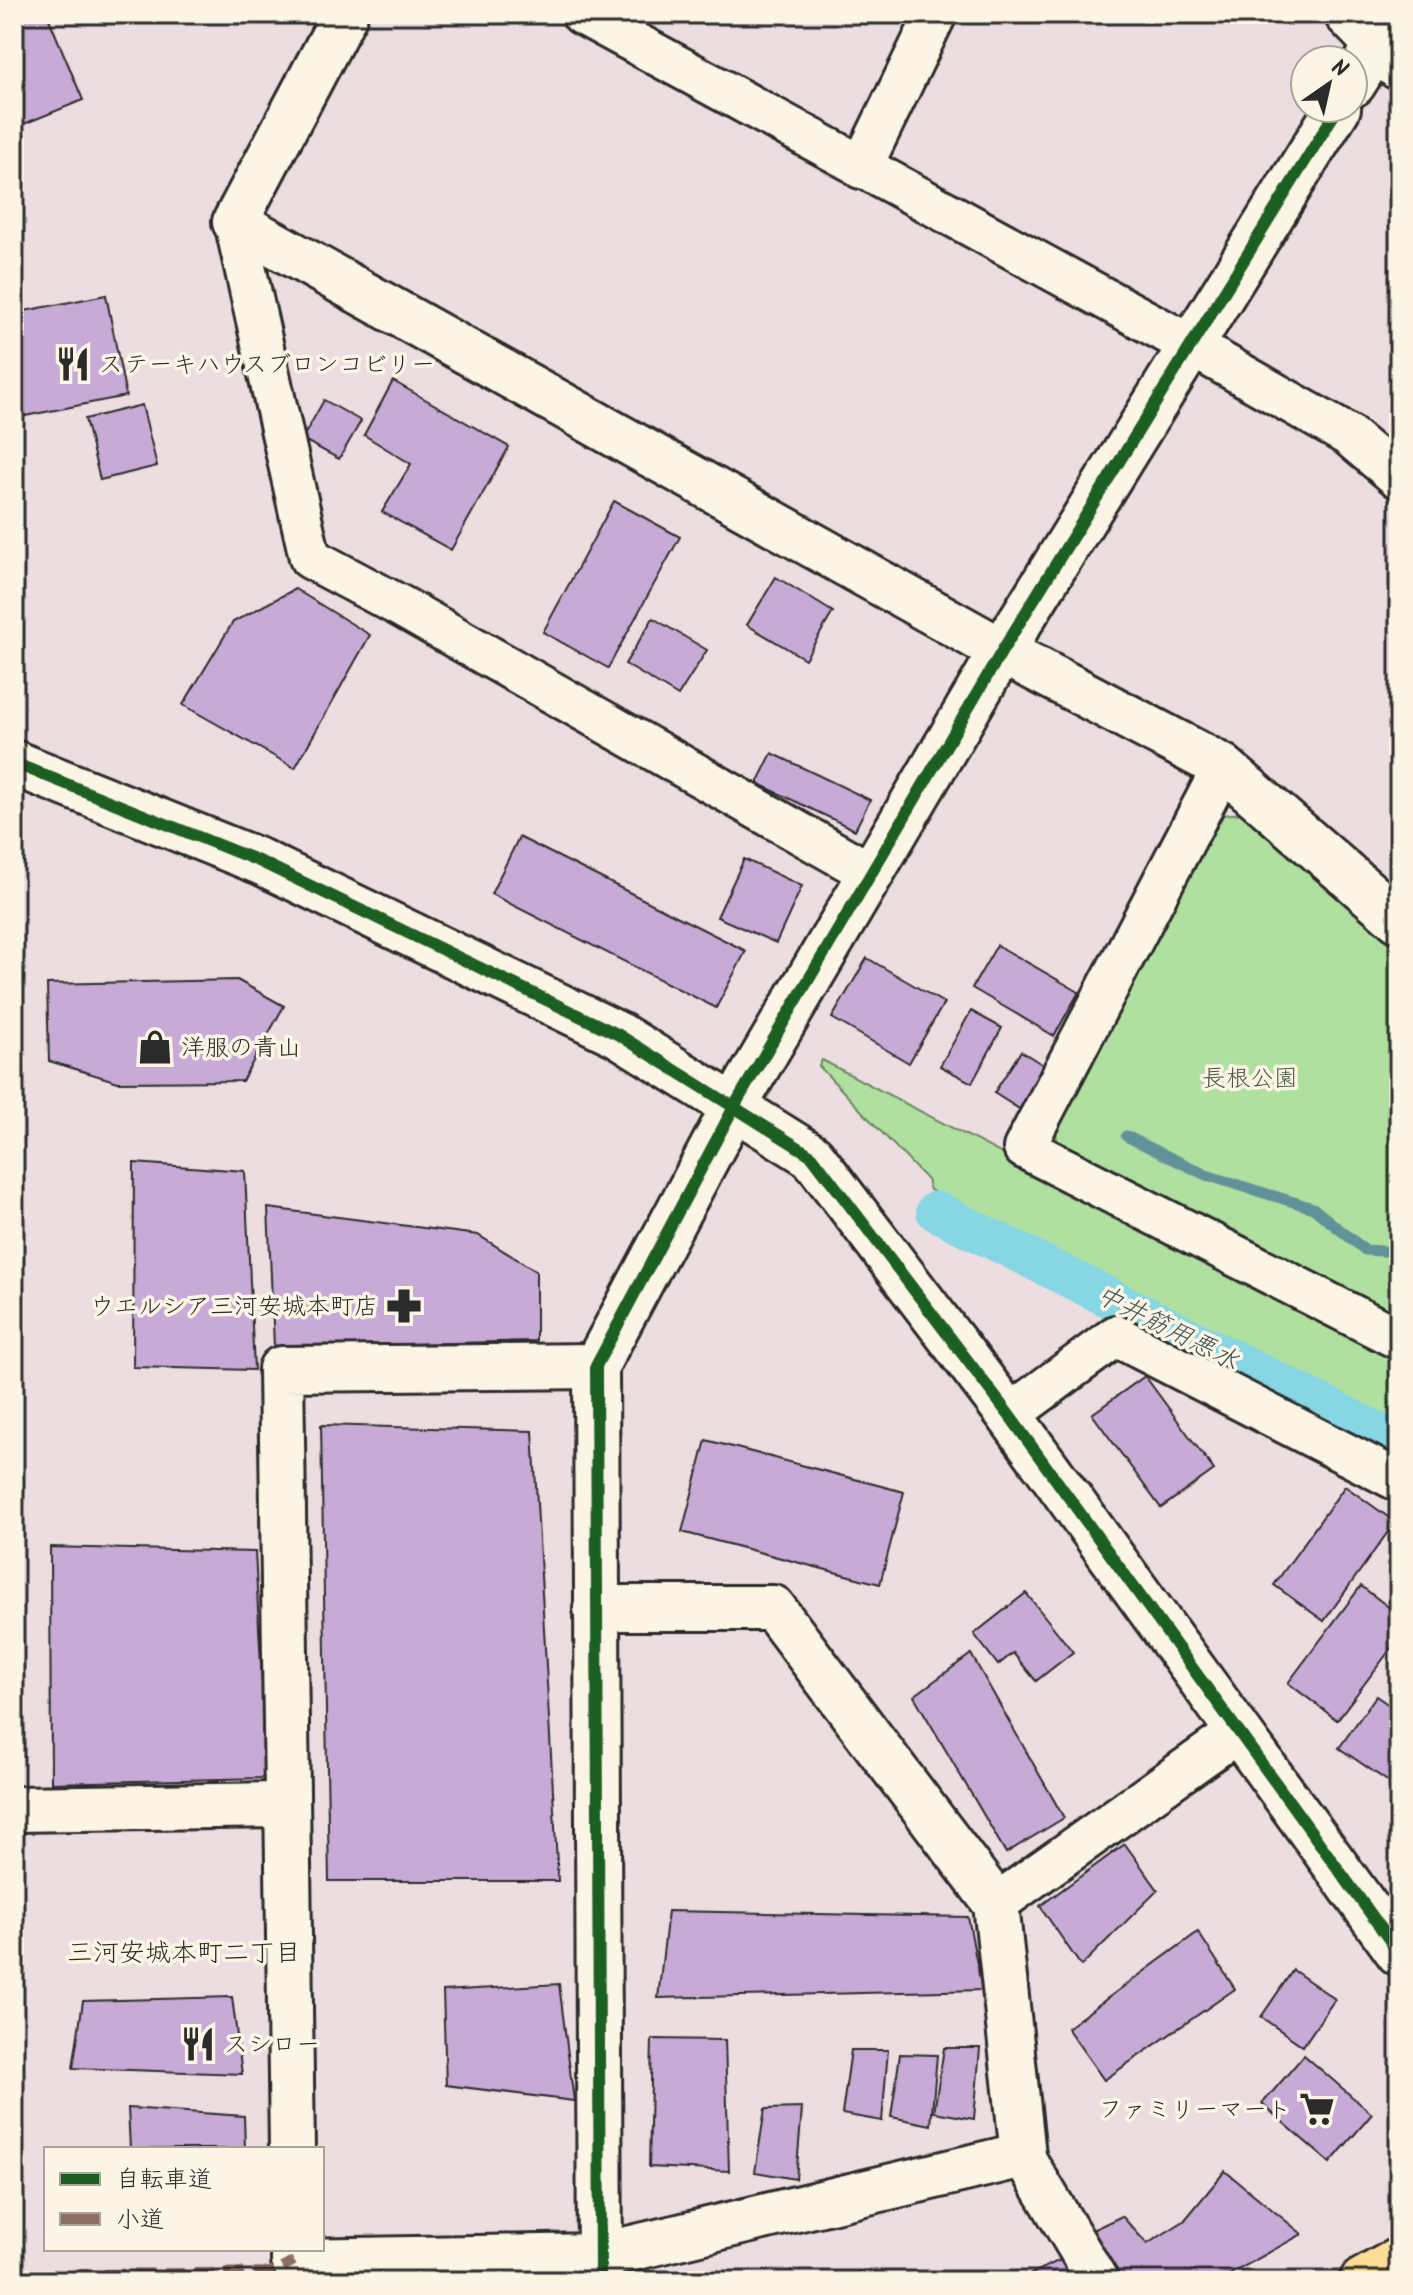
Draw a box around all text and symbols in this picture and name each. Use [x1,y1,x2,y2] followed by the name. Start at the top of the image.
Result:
[1289,44,1369,124] north arrow
[1323,51,1354,88] text: N
[54,345,92,383] restaurant icon: ステーキハウスブロンコビリー
[99,346,435,385] place label: ステーキハウスブロンコビリー
[136,1028,174,1066] shop icon: 洋服の青山
[181,1029,301,1068] place label: 洋服の青山
[1202,1060,1298,1099] park label: 長根公園
[1088,1275,1246,1383] water label: 中井筋用悪水
[385,1287,423,1325] pharmacy icon: ウエルシア三河安城本町店
[90,1288,378,1327] place label: ウエルシア三河安城本町店
[67,1933,301,1975] district label: 三河安城本町二丁目
[179,2025,217,2063] restaurant icon: スシロー
[224,2026,320,2065] place label: スシロー
[1298,2090,1336,2128] supermarket icon: ファミリーマート
[1099,2091,1291,2130] place label: ファミリーマート
[44,2147,324,2251] legend
[116,2161,212,2200] text: 自転車道
[116,2201,164,2240] text: 小道

